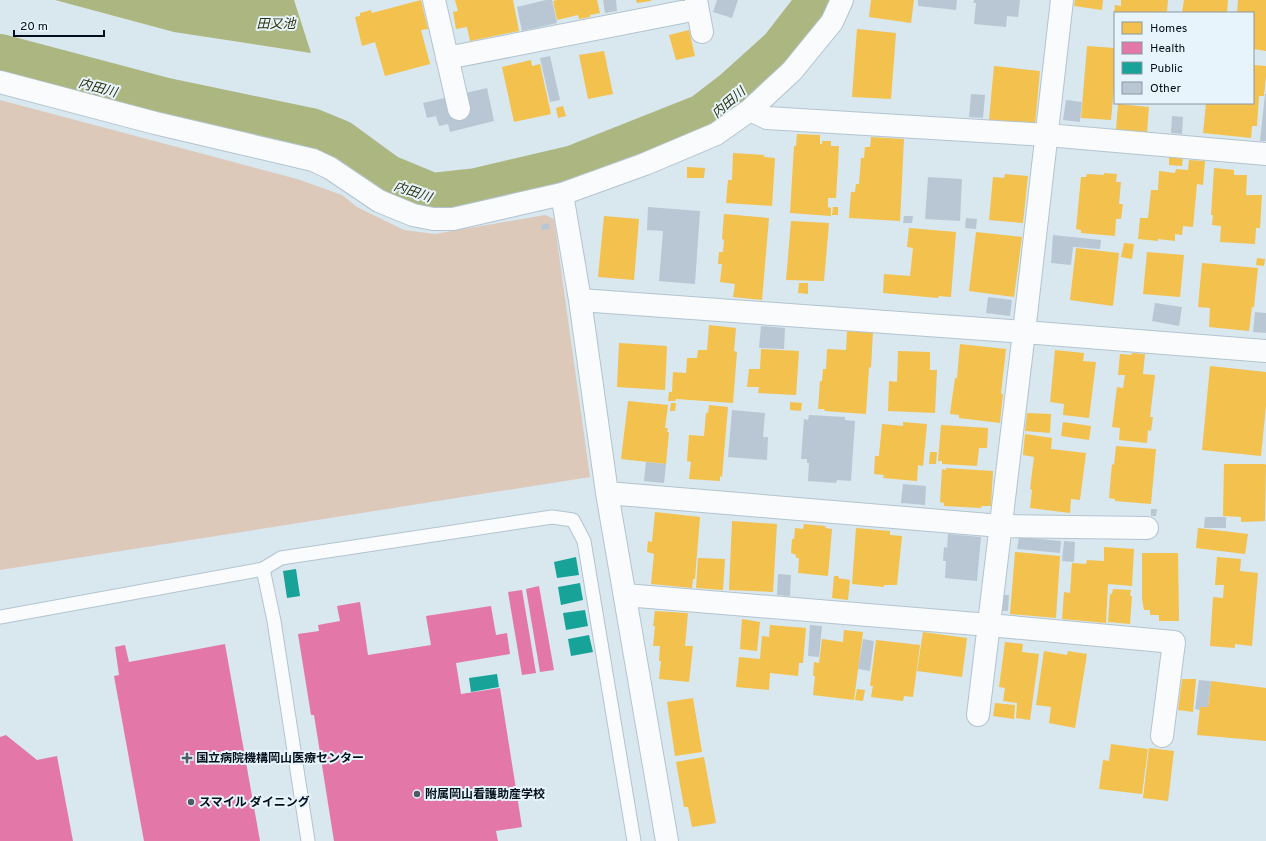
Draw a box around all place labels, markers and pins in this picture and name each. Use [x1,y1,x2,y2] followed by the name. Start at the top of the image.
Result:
[196,751,364,767] place label: 国立病院機構岡山医療センター
[181,752,193,764] marker: 国立病院機構岡山医療センター
[425,787,545,803] place label: 附属岡山看護助産学校
[412,789,422,799] marker: 附属岡山看護助産学校
[199,795,310,811] place label: スマイル ダイニング
[186,797,196,807] marker: スマイル ダイニング

